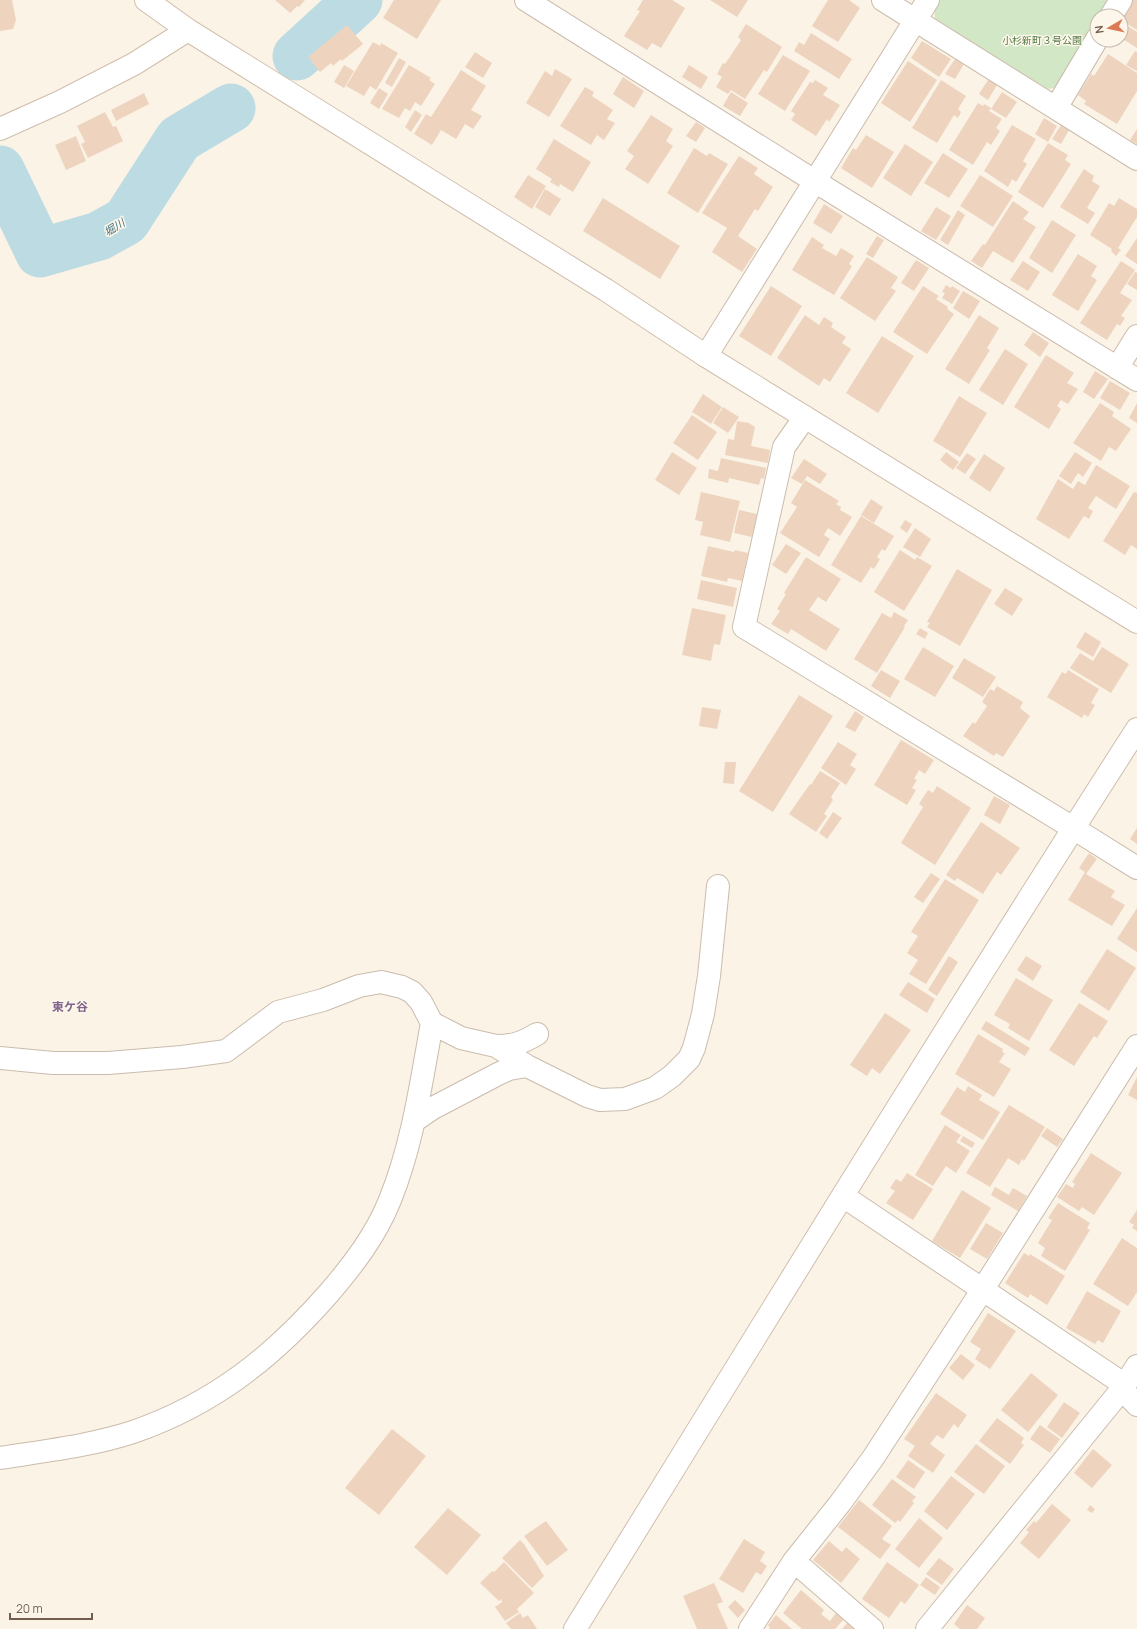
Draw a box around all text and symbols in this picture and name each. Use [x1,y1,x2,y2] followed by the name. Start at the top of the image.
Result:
[1089,8,1129,48] north arrow
[1091,24,1107,35] text: N
[1002,33,1082,47] park label: 小杉新町３号公園
[101,214,128,239] water label: 堀川
[52,998,88,1015] district label: 東ケ谷
[10,1595,92,1621] scale bar
[16,1600,43,1617] text: 20 m

